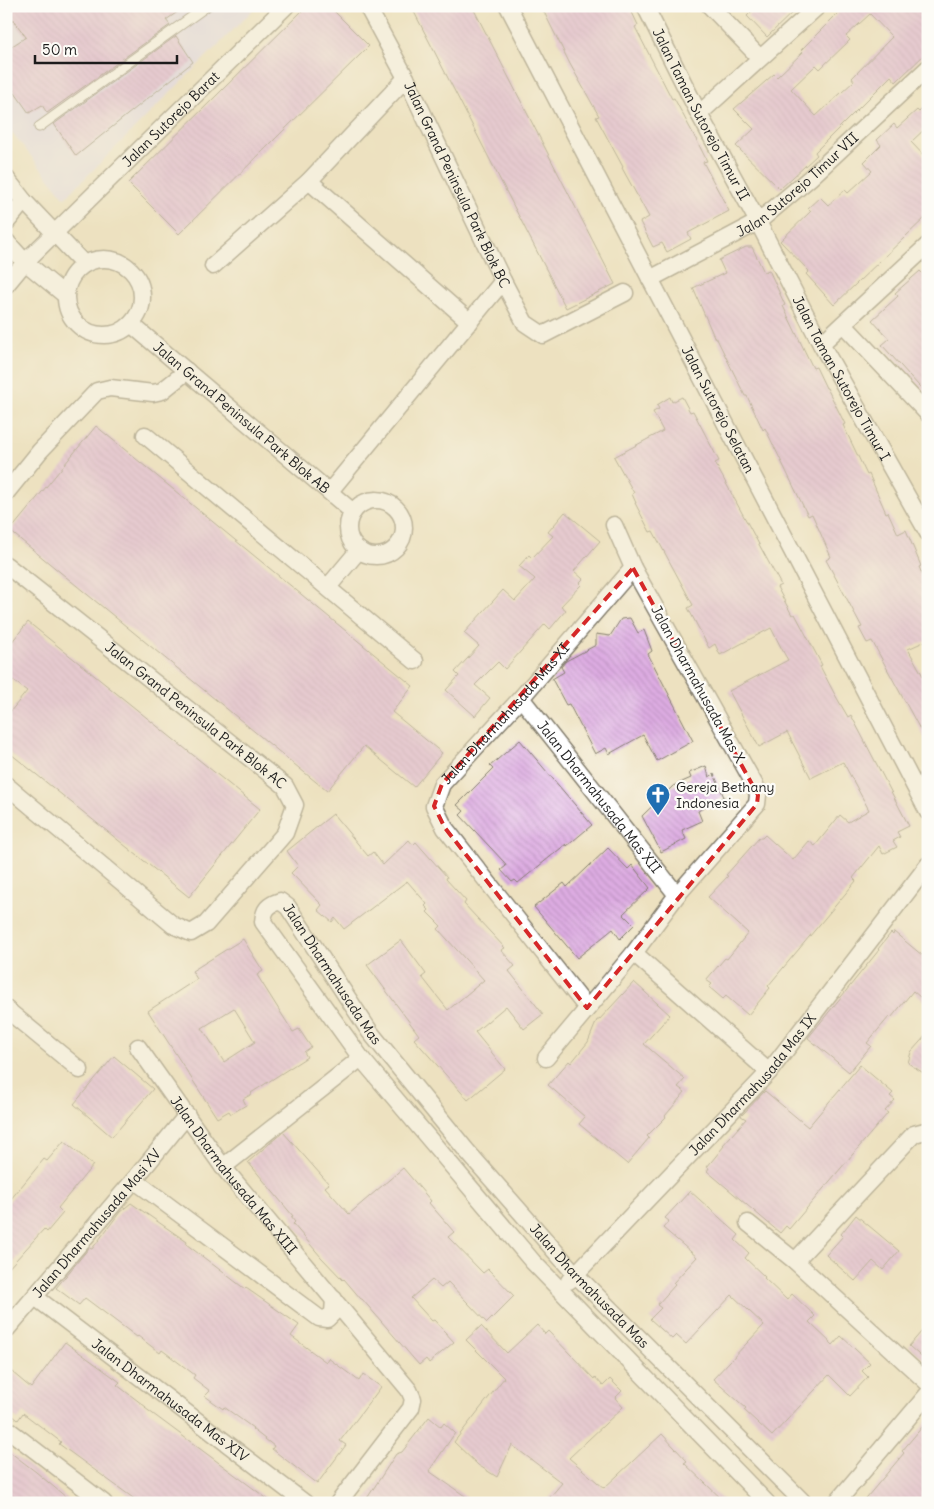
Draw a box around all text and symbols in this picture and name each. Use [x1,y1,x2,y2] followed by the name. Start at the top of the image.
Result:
[649,25,753,204] street label: Jalan Taman Sutorejo Timur II
[35,32,178,64] scale bar
[42,40,77,59] text: 50 m
[118,67,223,171] street label: Jalan Sutorejo Barat
[400,79,514,291] street label: Jalan Grand Peninsula Park Blok BC
[733,128,862,241] street label: Jalan Sutorejo Timur VII
[789,293,894,464] street label: Jalan Taman Sutorejo Timur I
[150,338,334,498] street label: Jalan Grand Peninsula Park Blok AB
[678,343,759,476] street label: Jalan Sutorejo Selatan
[647,602,749,766] street label: Jalan Dharmahusada Mas X
[102,638,290,793] street label: Jalan Grand Peninsula Park Blok AC
[437,639,573,788] street label: Jalan Dharmahusada Mas XI
[533,717,665,877] street label: Jalan Dharmahusada Mas XII
[676,778,774,812] place label: Gereja Bethany Indonesia
[645,782,671,816] church icon: Gereja Bethany Indonesia
[279,900,385,1048] street label: Jalan Dharmahusada Mas
[685,1010,820,1159] street label: Jalan Dharmahusada Mas IX
[167,1092,301,1258] street label: Jalan Dharmahusada Mas XIII
[29,1145,165,1301] street label: Jalan Dharmahusada Masi XV
[526,1220,653,1352] street label: Jalan Dharmahusada Mas
[88,1335,252,1466] street label: Jalan Dharmahusada Mas XIV

